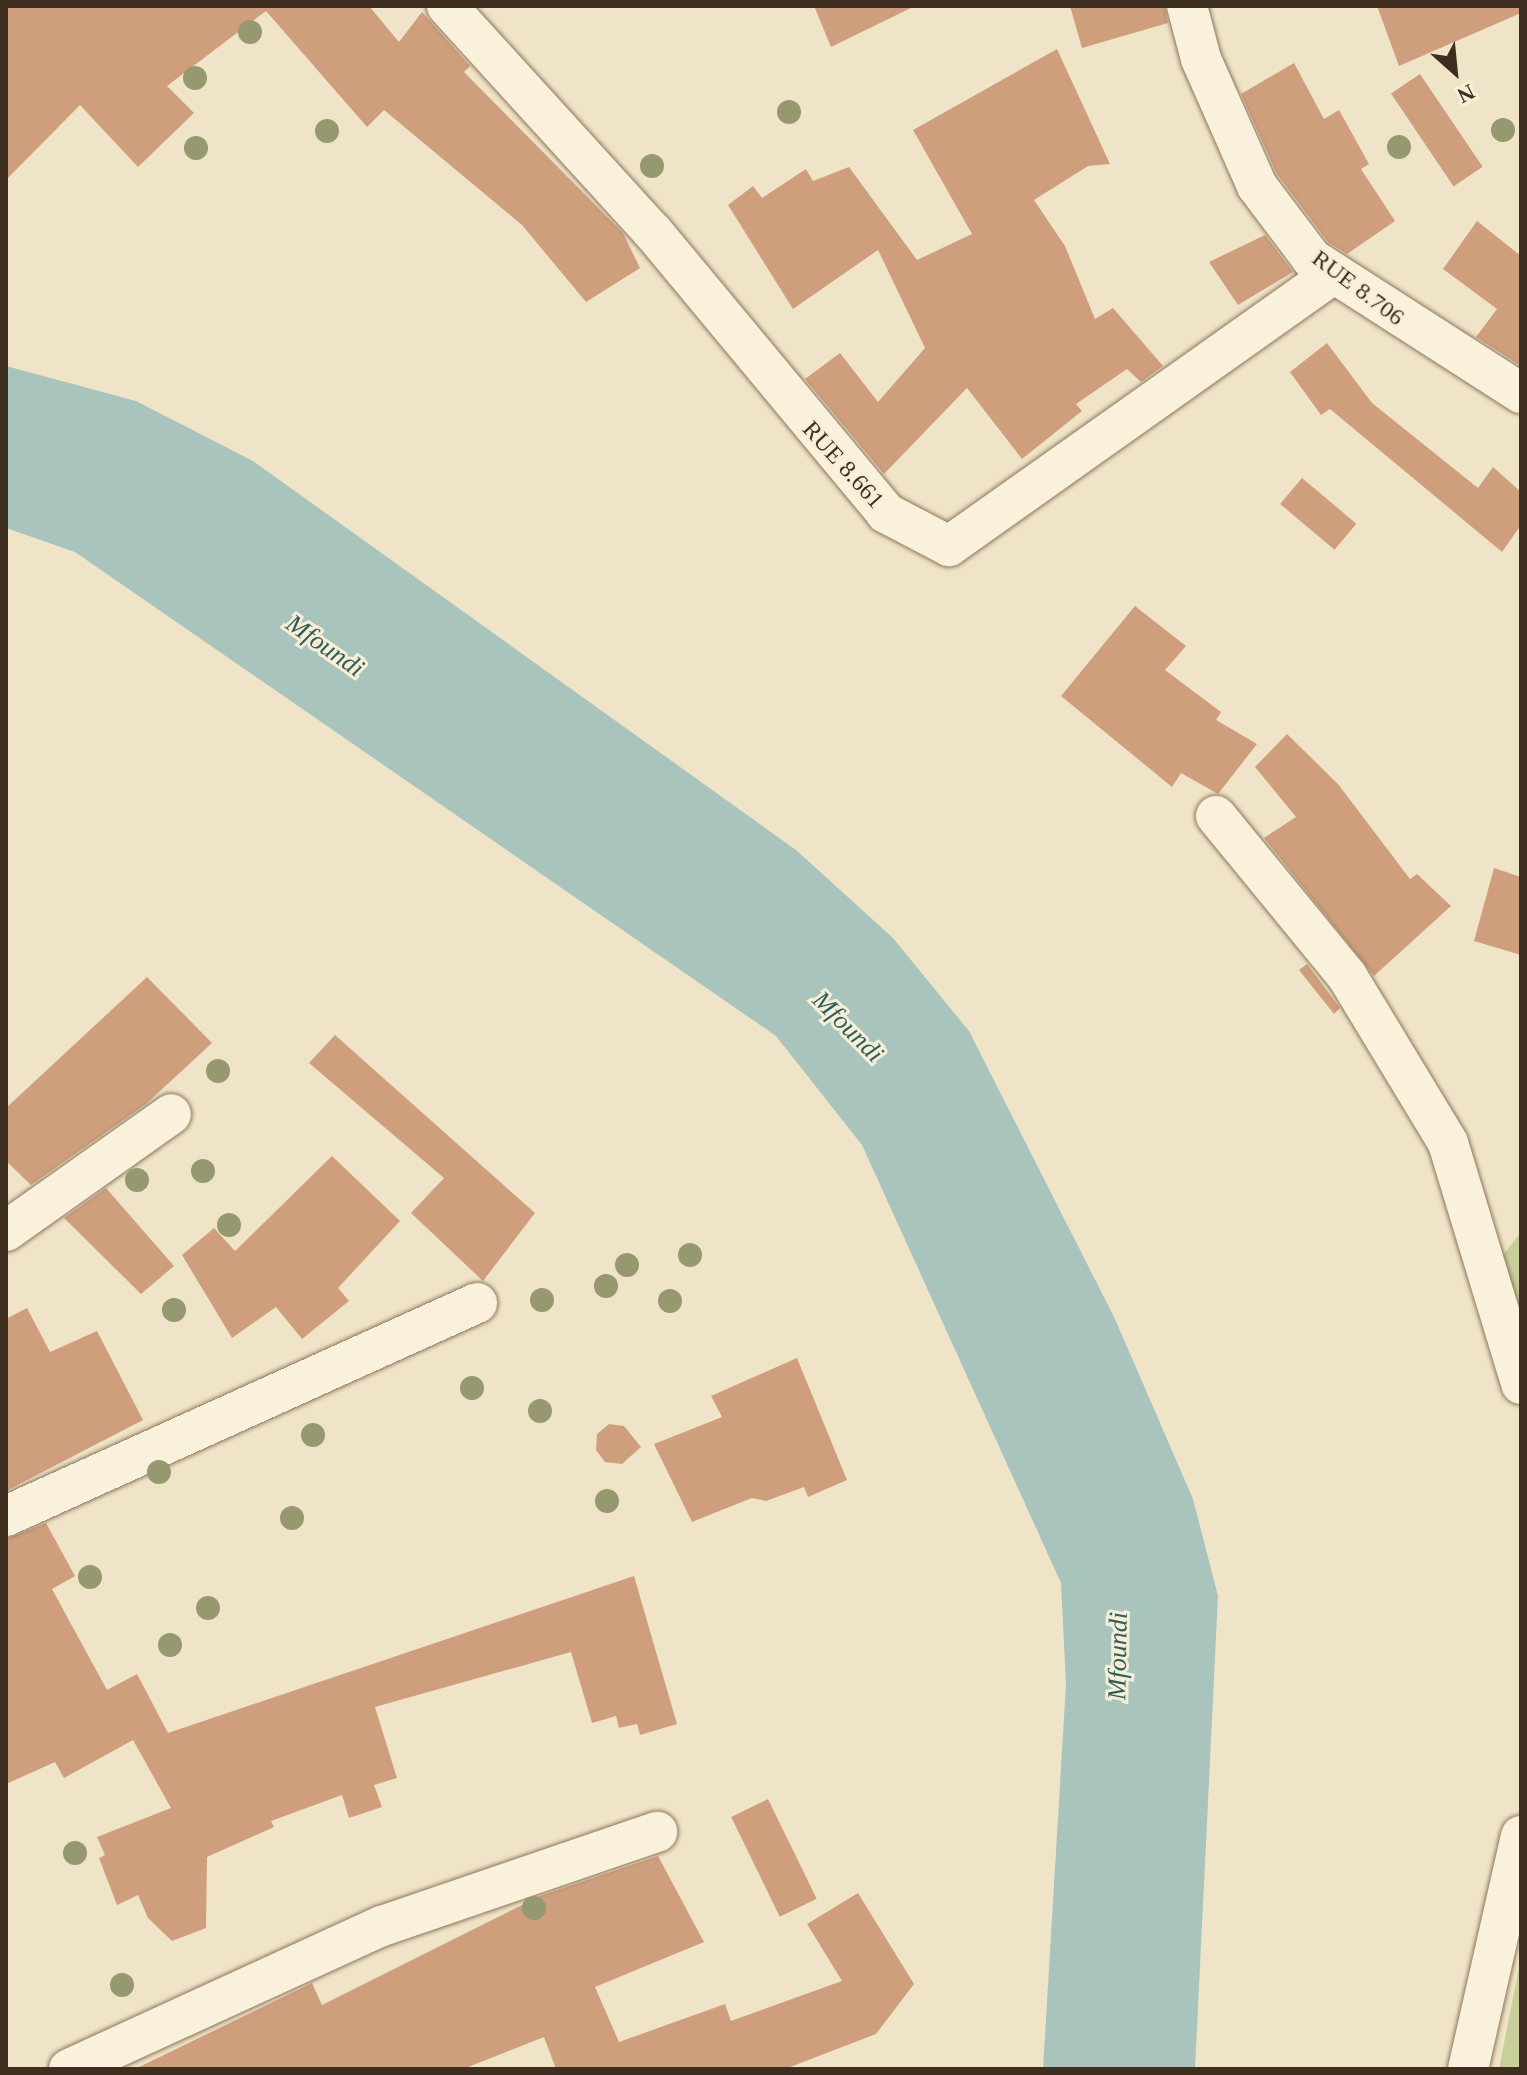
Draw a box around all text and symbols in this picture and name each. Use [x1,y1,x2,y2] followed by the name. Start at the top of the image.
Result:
[1415,32,1495,112] north arrow
[1453,79,1479,109] text: N
[1306,244,1410,332] street label: RUE 8.706
[796,415,890,515] street label: RUE 8.661
[280,608,370,684] water label: Mfoundi
[806,985,890,1069] water label: Mfoundi
[1102,1612,1134,1700] water label: Mfoundi

